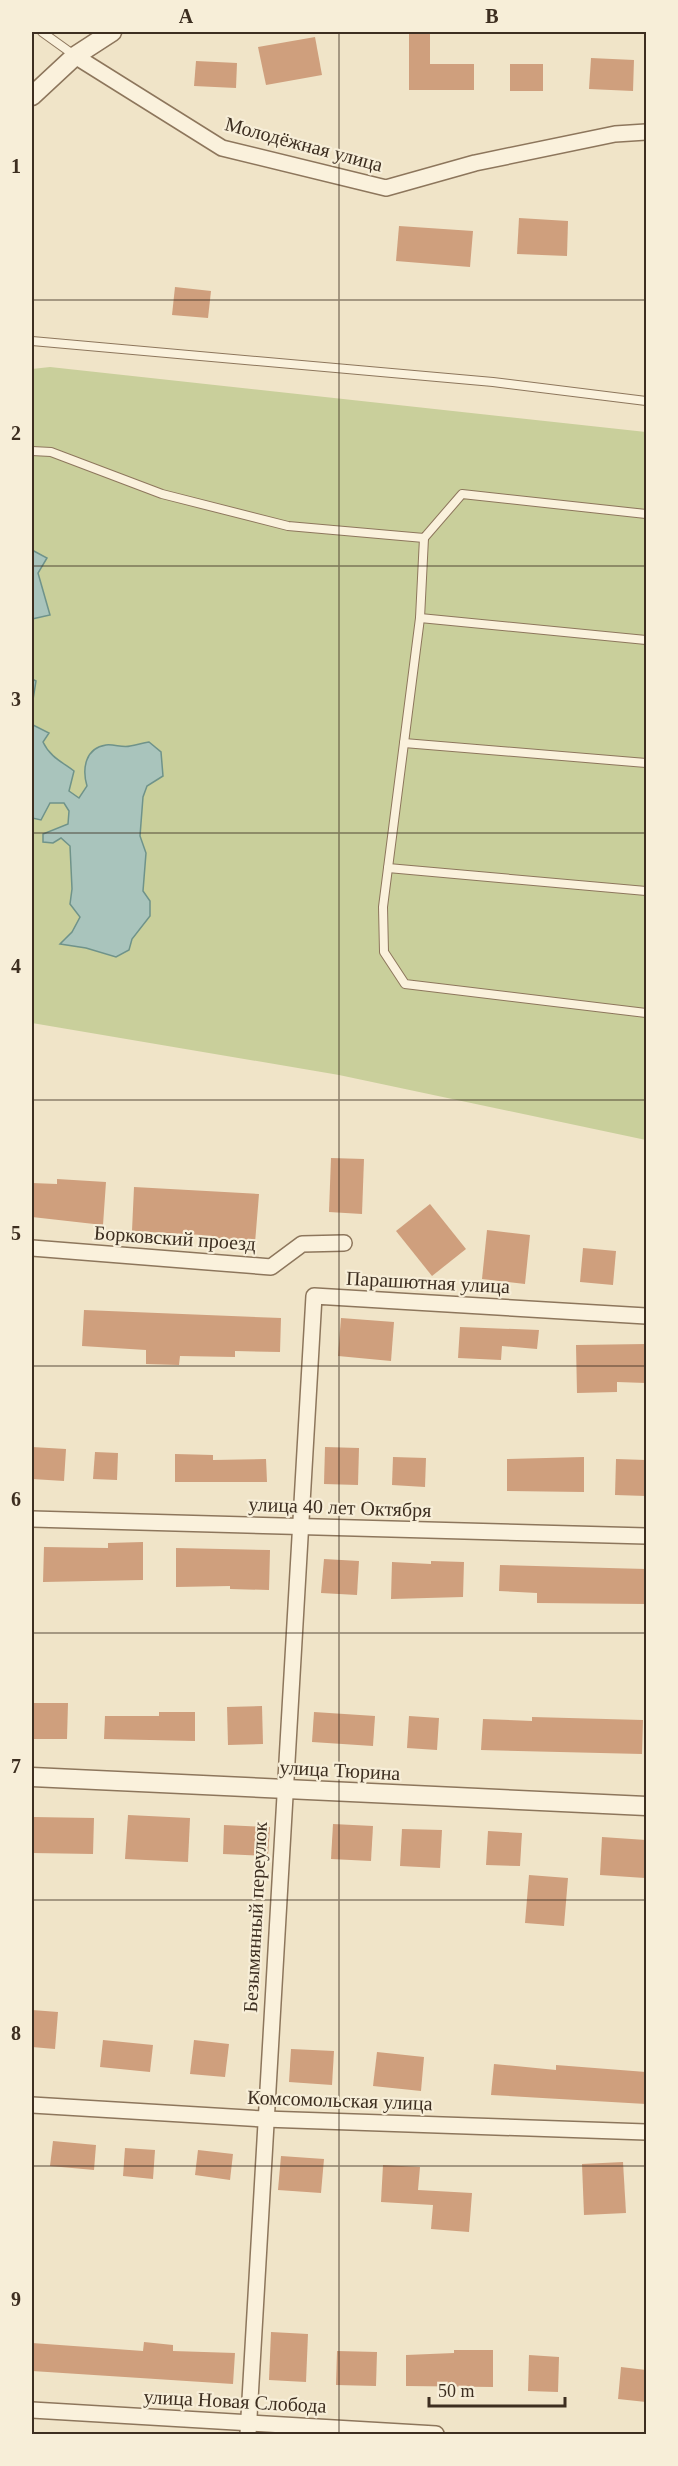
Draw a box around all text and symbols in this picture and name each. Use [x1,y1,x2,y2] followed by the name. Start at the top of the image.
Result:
[179,5,194,27] text: A
[485,5,499,27] text: B
[222,112,385,177] street label: Молодёжная улица
[11,155,21,177] text: 1
[11,422,21,444] text: 2
[11,688,21,710] text: 3
[11,955,21,977] text: 4
[93,1221,257,1256] street label: Борковский проезд
[11,1222,21,1244] text: 5
[345,1267,511,1298] street label: Парашютная улица
[11,1488,21,1510] text: 6
[248,1493,432,1522] street label: улица 40 лет Октября
[11,1755,21,1777] text: 7
[279,1756,401,1785] street label: улица Тюрина
[239,1821,272,2013] street label: Безымянный переулок
[11,2022,21,2044] text: 8
[247,2086,433,2115] street label: Комсомольская улица
[11,2288,21,2310] text: 9
[429,2370,566,2408] scale bar
[438,2381,475,2401] text: 50 m
[143,2385,327,2418] street label: улица Новая Слобода

